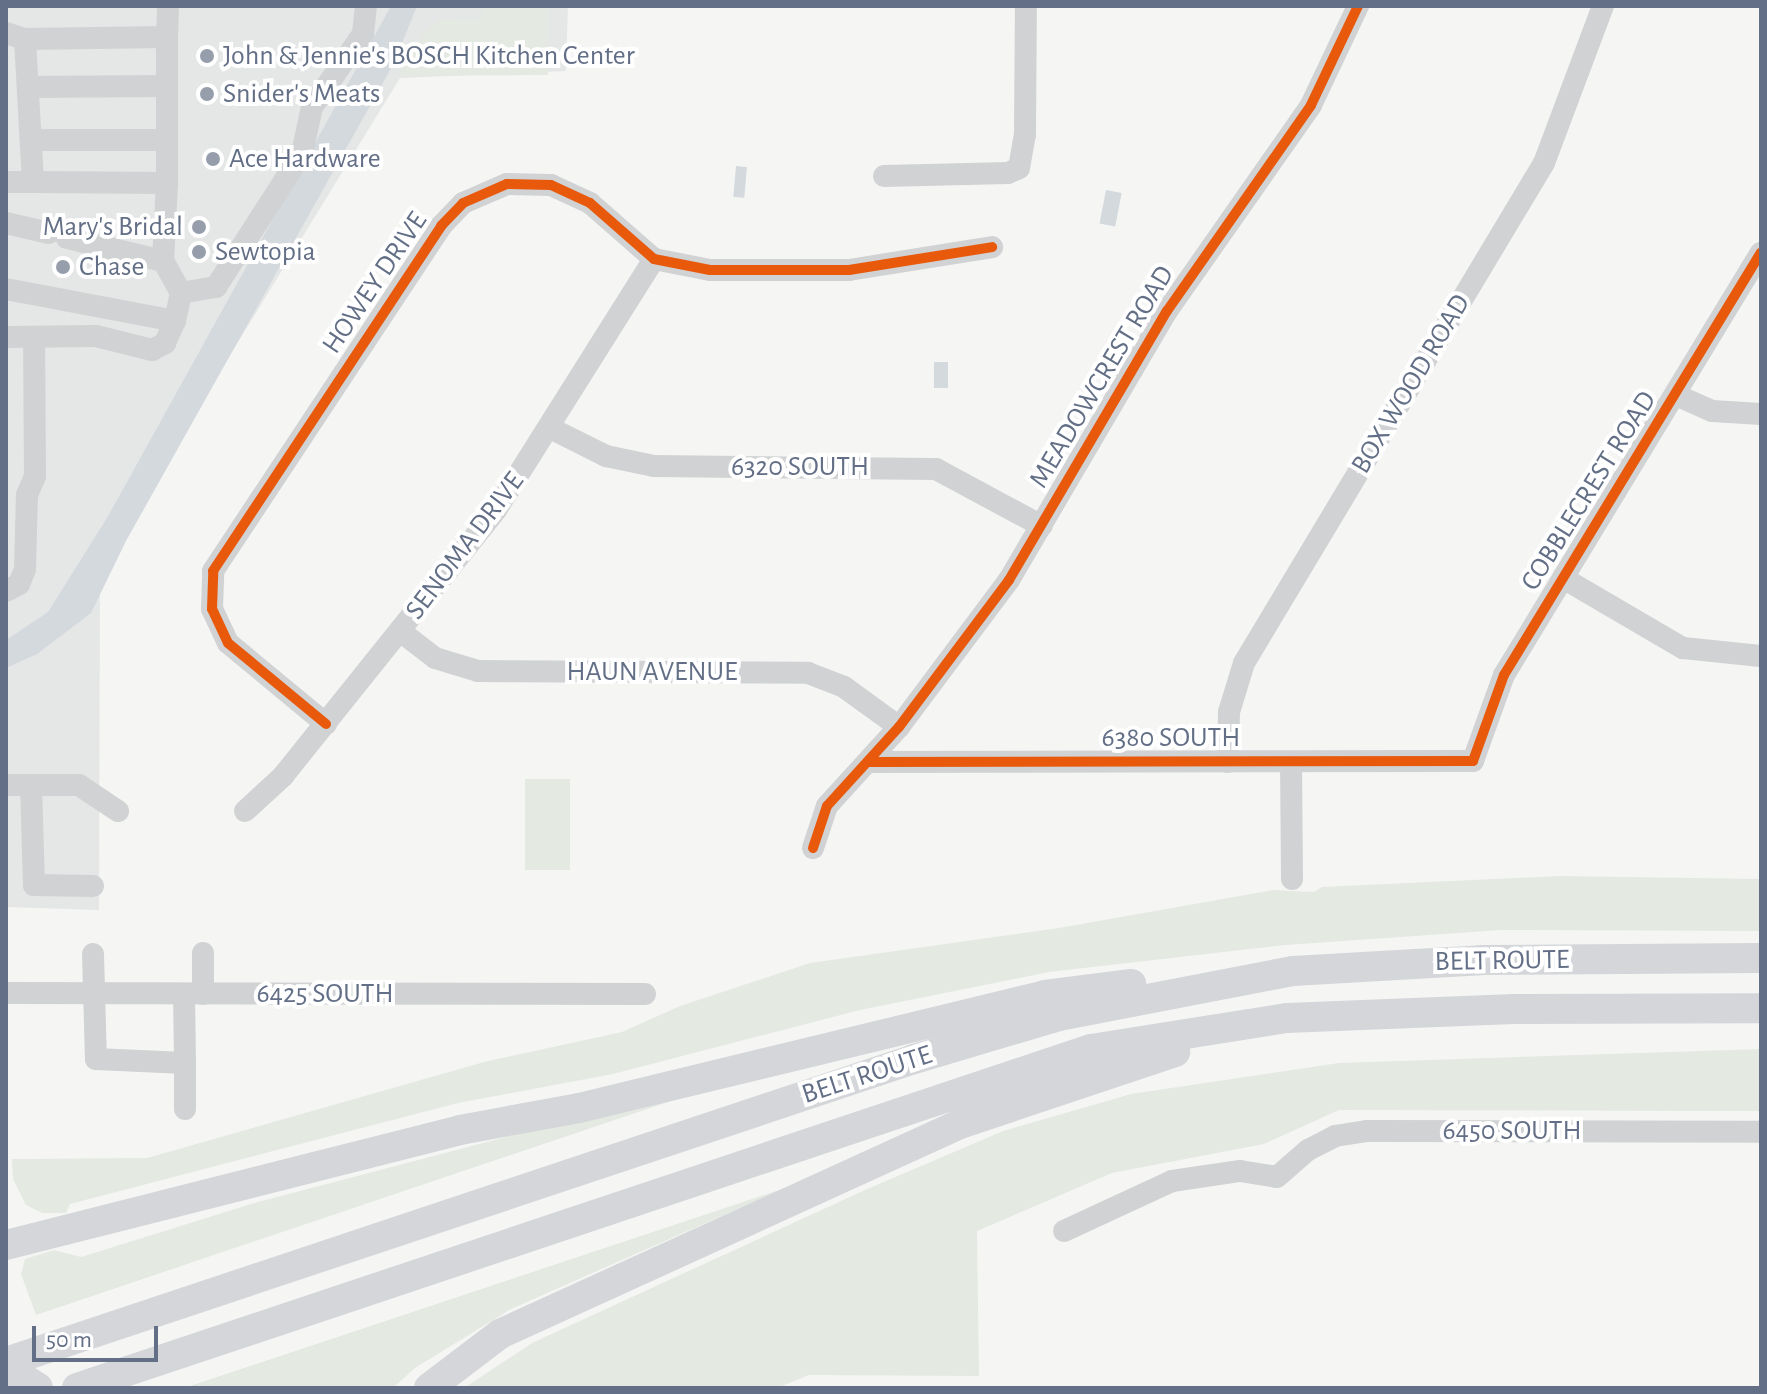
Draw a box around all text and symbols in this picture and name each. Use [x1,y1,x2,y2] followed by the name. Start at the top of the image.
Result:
[223,39,635,73] place label: John & Jennie's BOSCH Kitchen Center
[198,47,216,65] marker: John & Jennie's BOSCH Kitchen Center
[223,77,380,111] place label: Snider's Meats
[198,85,216,103] marker: Snider's Meats
[229,142,381,176] place label: Ace Hardware
[204,150,222,168] marker: Ace Hardware
[315,206,435,360] street label: HOWEY DRIVE
[43,210,183,244] place label: Mary's Bridal
[190,218,208,236] marker: Mary's Bridal
[215,235,316,269] place label: Sewtopia
[190,243,208,261] marker: Sewtopia
[79,250,144,284] place label: Chase
[54,258,72,276] marker: Chase
[1022,260,1182,494] street label: MEADOWCREST ROAD
[1344,288,1478,480] street label: BOX WOOD ROAD
[1514,385,1664,597] street label: COBBLECREST ROAD
[731,450,869,484] street label: 6320 SOUTH
[399,466,531,626] street label: SENOMA DRIVE
[566,655,738,689] street label: HAUN AVENUE
[1102,721,1240,755] street label: 6380 SOUTH
[1434,943,1570,979] street label: BELT ROUTE
[256,977,394,1011] street label: 6425 SOUTH
[798,1038,936,1112] street label: BELT ROUTE
[1442,1114,1582,1148] street label: 6450 SOUTH
[36,1310,162,1360] scale bar
[46,1328,92,1352] text: 50 m

